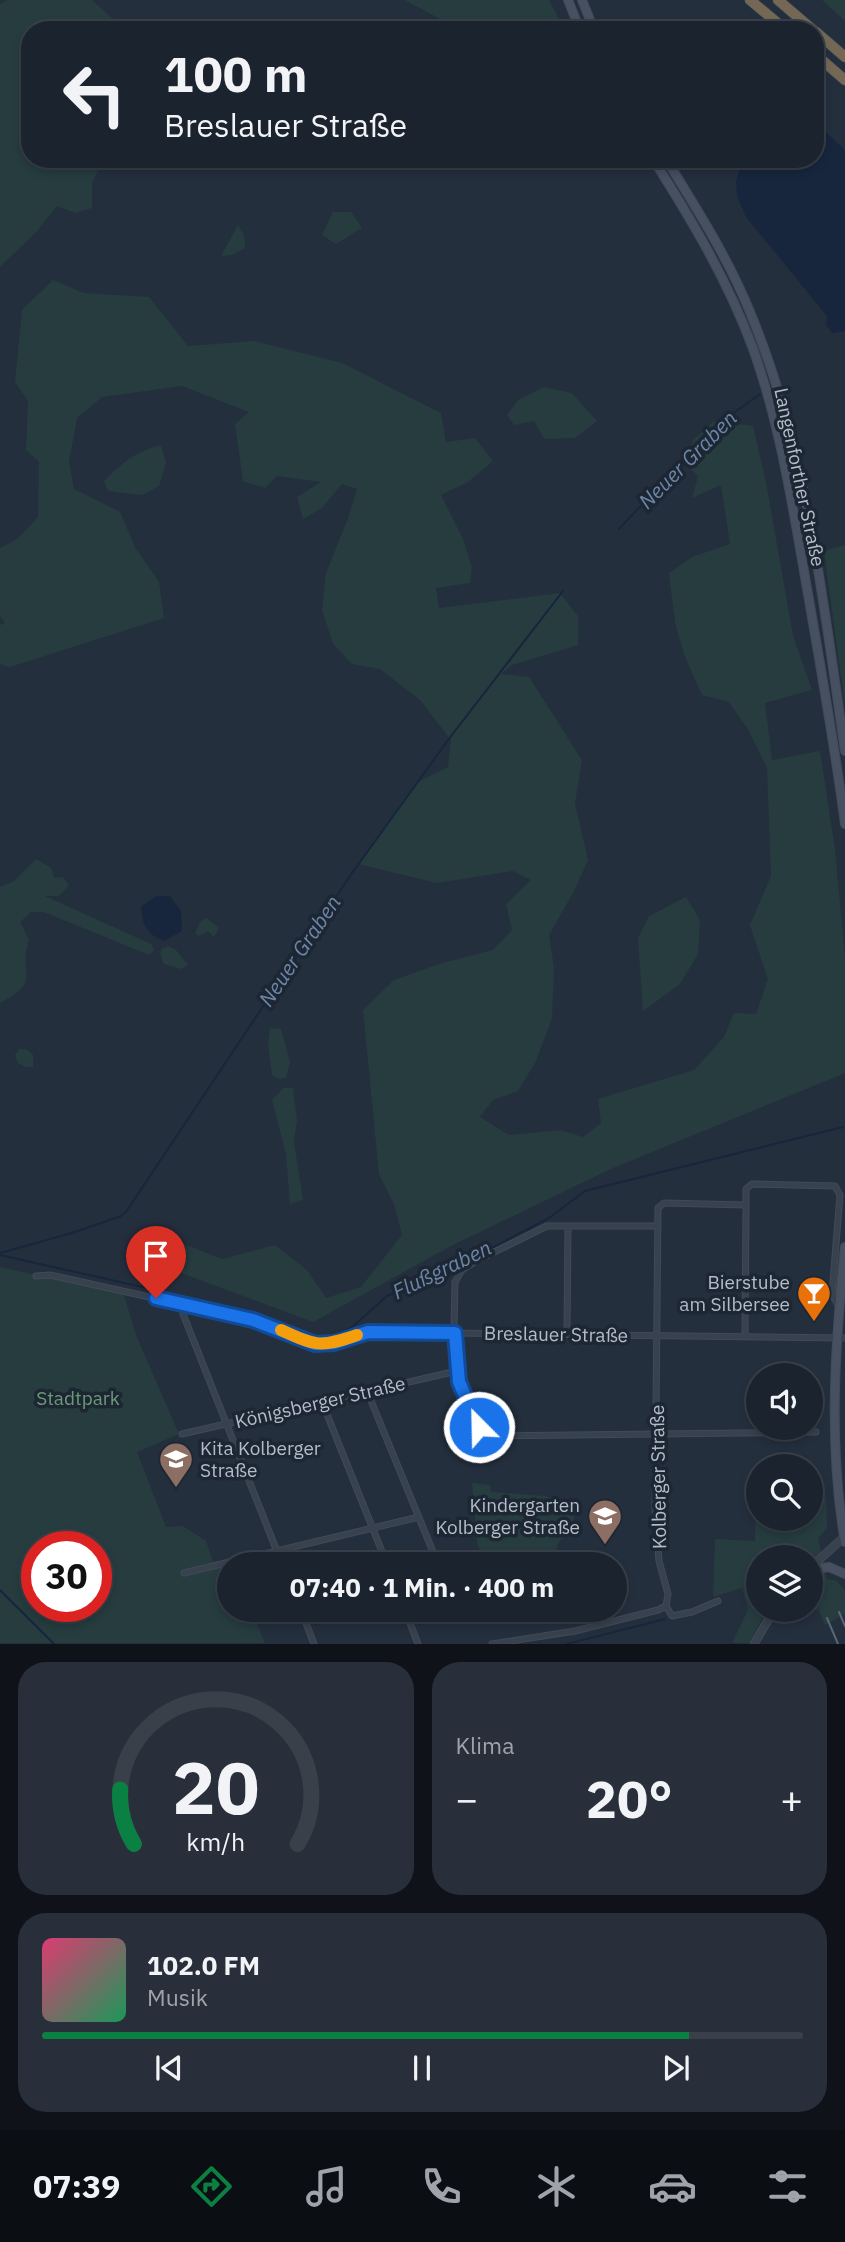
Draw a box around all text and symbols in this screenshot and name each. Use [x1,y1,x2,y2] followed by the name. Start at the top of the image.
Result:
[164,42,308,105] text: 100 m
[49,49,140,140] icon: left
[164,104,407,146] text: Breslauer Straße
[769,385,831,569] street label: Langenforther Straße
[632,404,743,515] water label: Neuer Graben
[252,889,347,1011] water label: Neuer Graben
[126,1226,186,1298] pin
[387,1233,496,1305] water label: Flußgraben
[137,1237,175,1275] icon: arrive
[679,1270,790,1316] place label: Bierstube am Silbersee
[795,1274,833,1323] bar icon: Bierstube am Silbersee
[484,1321,628,1347] street label: Breslauer Straße
[746,1363,823,1622] map controls
[746,1363,823,1440] button: sound
[232,1371,408,1433] street label: Königsberger Straße
[36,1386,120,1410] park label: Stadtpark
[442,1390,516,1464] position arrow
[645,1405,671,1549] street label: Kolberger Straße
[200,1436,321,1482] place label: Kita Kolberger Straße
[157,1440,195,1489] school or university icon: Kita Kolberger Straße
[746,1454,823,1531] button: search
[435,1493,580,1539] place label: Kindergarten Kolberger Straße
[586,1497,624,1546] school or university icon: Kindergarten Kolberger Straße
[21,1531,112,1622] speed limit sign: 30
[746,1545,823,1622] button: layers
[290,1570,554,1604] text: 07:40 · 1 Min. · 400 m
[456,1730,514,1760] text: Klima
[172,1740,259,1835] text: 20
[586,1765,673,1832] text: 20°
[456,1774,478,1823] text: −
[780,1774,803,1823] text: +
[186,1825,245,1858] text: km/h
[147,1948,260,1982] text: 102.0 FM
[147,1982,208,2012] text: Musik
[150,2049,188,2087] icon: previous
[403,2049,441,2087] icon: pause
[657,2049,695,2087] icon: next
[187,2162,236,2211] icon: directions
[302,2162,351,2211] icon: music
[417,2162,466,2211] icon: phone
[532,2162,581,2211] icon: climate
[648,2162,697,2211] icon: car
[763,2162,812,2211] icon: filters
[33,2165,120,2207] text: 07:39

